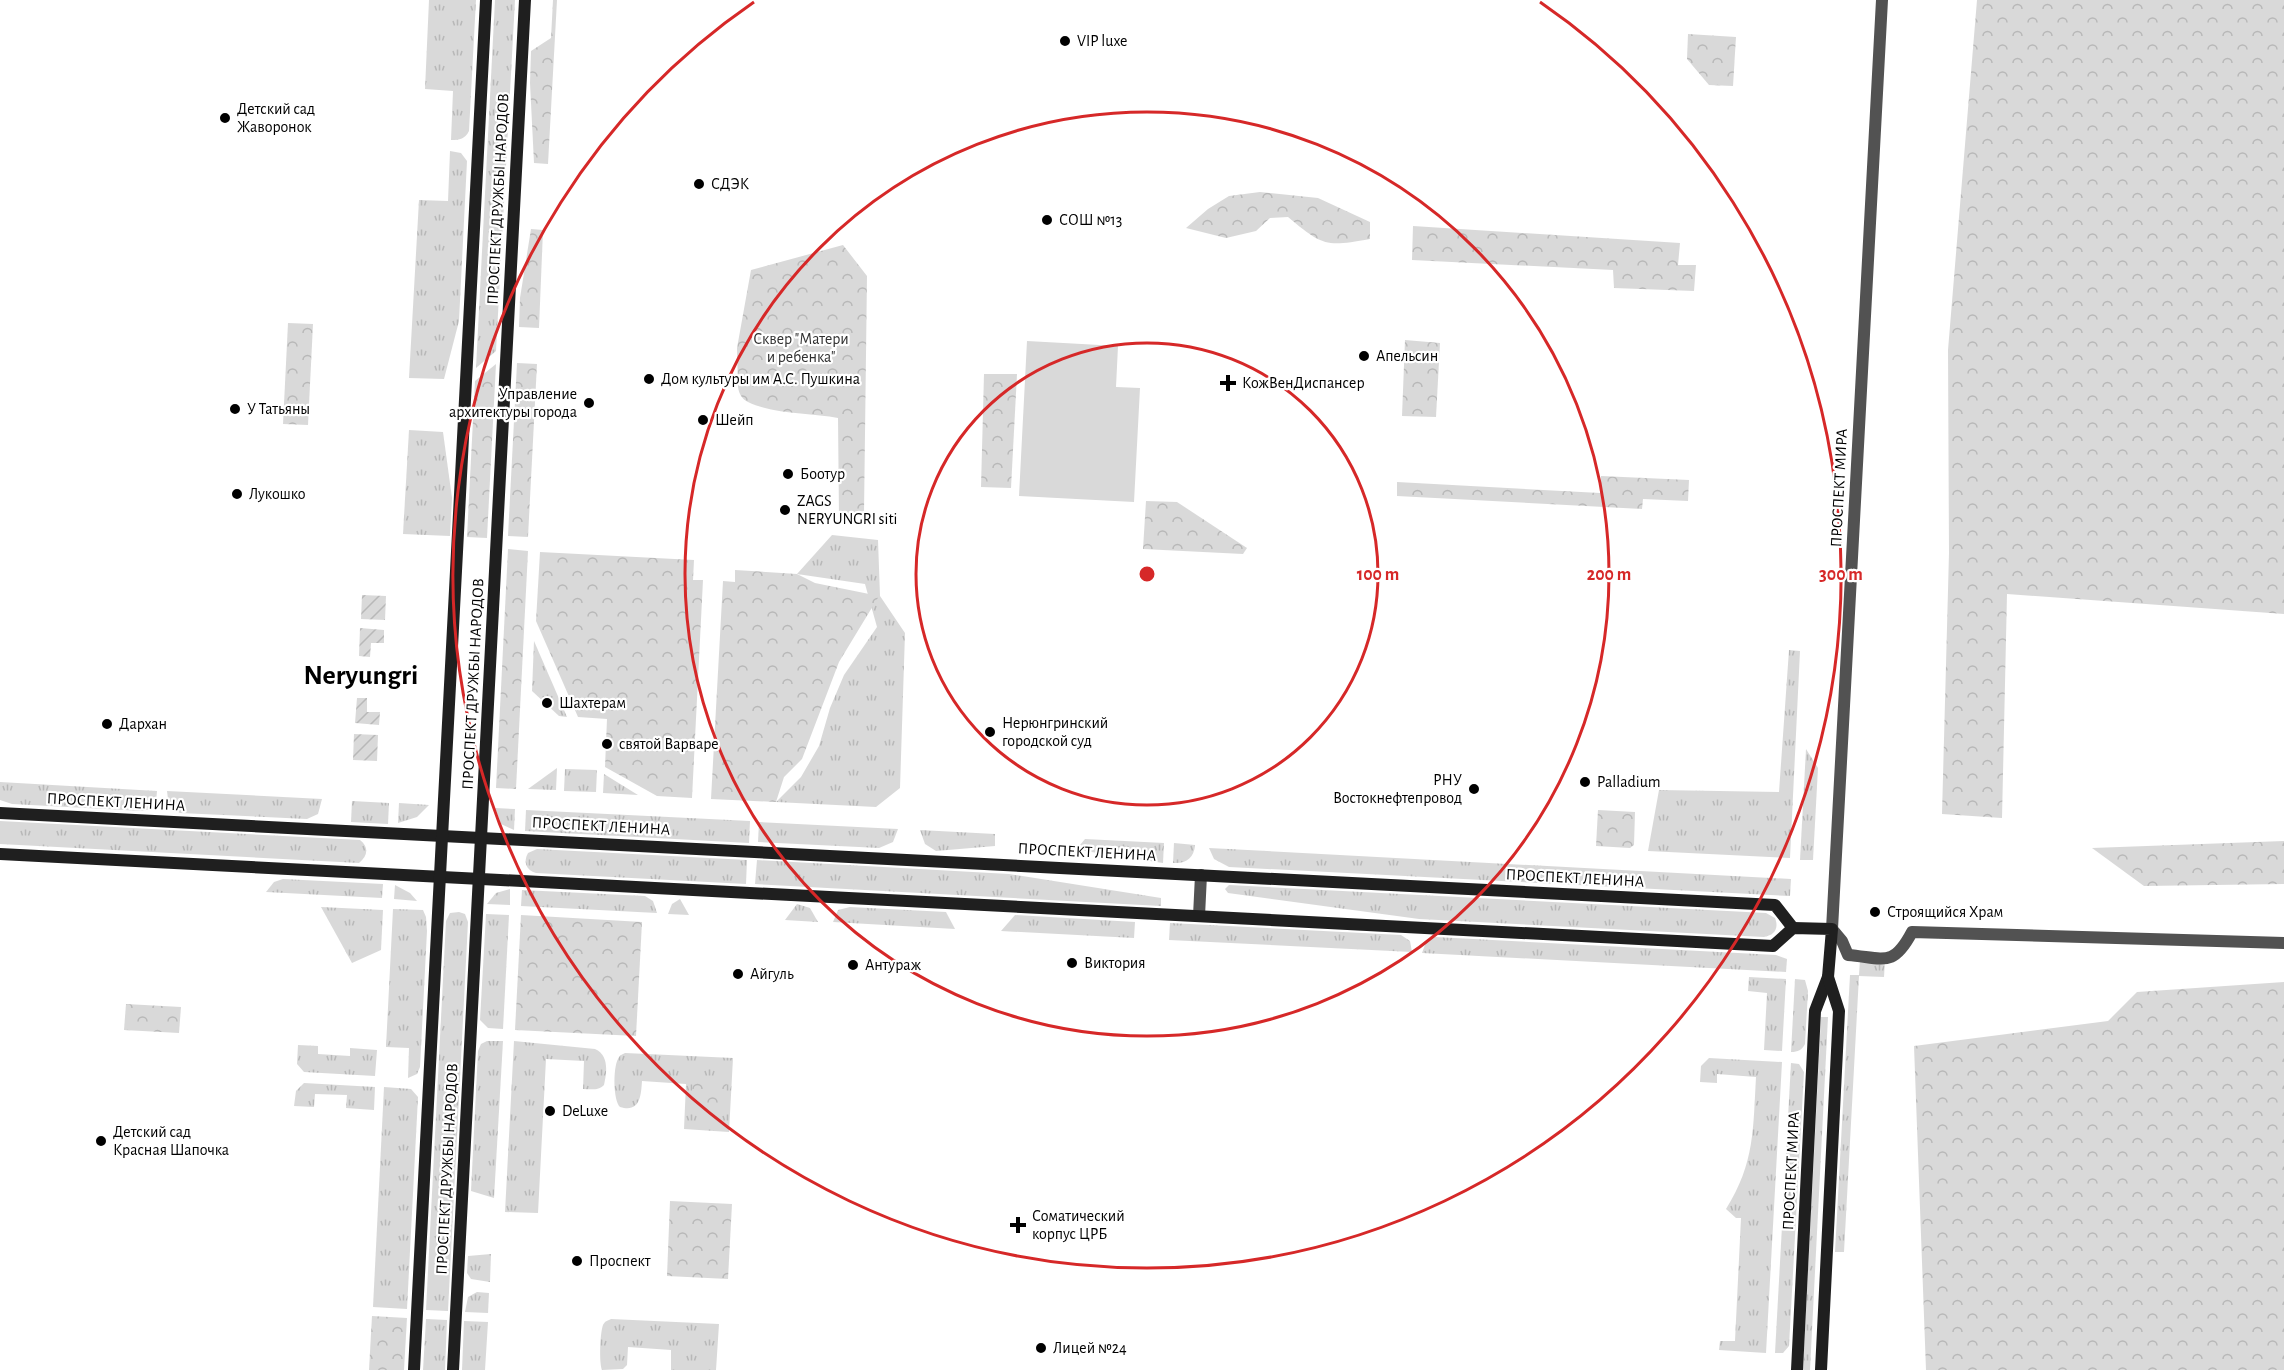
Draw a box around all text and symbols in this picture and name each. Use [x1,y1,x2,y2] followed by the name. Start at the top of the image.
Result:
[1077,33,1127,49] place label: VIP luxe
[1058,34,1072,48] marker: VIP luxe
[484,93,512,305] street label: ПРОСПЕКТ ДРУЖБЫ НАРОДОВ
[237,101,315,135] place label: Детский сад Жаворонок
[218,111,232,125] marker: Детский сад Жаворонок
[711,176,749,192] place label: СДЭК
[692,177,706,191] marker: СДЭК
[1059,212,1122,228] place label: СОШ №13
[1040,213,1054,227] marker: СОШ №13
[753,331,849,365] park label: Сквер "Матери и ребенка"
[1376,348,1438,364] place label: Апельсин
[1357,349,1371,363] marker: Апельсин
[661,371,860,388] place label: Дом культуры им А.С. Пушкина
[642,372,656,386] marker: Дом культуры им А.С. Пушкина
[1219,374,1237,392] marker: КожВенДиспансер
[1242,375,1365,391] place label: КожВенДиспансер
[449,386,577,421] place label: Управление архитектуры города
[582,396,596,410] marker: Управление архитектуры города
[247,401,310,417] place label: У Татьяны
[228,402,242,416] marker: У Татьяны
[715,412,754,428] place label: Шейп
[696,413,710,427] marker: Шейп
[1828,428,1850,548] street label: ПРОСПЕКТ МИРА
[800,466,845,483] place label: Боотур
[781,467,795,481] marker: Боотур
[249,486,306,503] place label: Лукошко
[230,487,244,501] marker: Лукошко
[797,493,897,527] place label: ZAGS NERYUNGRI siti
[778,503,792,517] marker: ZAGS NERYUNGRI siti
[1137,564,1157,584] centre of rings
[1357,566,1399,584] text: 100 m
[1587,566,1631,584] text: 200 m
[1819,566,1863,584] text: 300 m
[459,578,487,790] street label: ПРОСПЕКТ ДРУЖБЫ НАРОДОВ
[304,662,418,690] district label: Neryungri
[559,695,626,711] place label: Шахтерам
[540,696,554,710] marker: Шахтерам
[1002,715,1108,750] place label: Нерюнгринский городской суд
[119,716,167,732] place label: Дархан
[100,717,114,731] marker: Дархан
[983,725,997,739] marker: Нерюнгринский городской суд
[619,736,719,752] place label: святой Варваре
[600,737,614,751] marker: святой Варваре
[1333,772,1462,806] place label: РНУ Востокнефтепровод
[1597,774,1661,790] place label: Palladium
[1578,775,1592,789] marker: Palladium
[1467,782,1481,796] marker: РНУ Востокнефтепровод
[46,790,186,814] street label: ПРОСПЕКТ ЛЕНИНА
[531,814,671,838] street label: ПРОСПЕКТ ЛЕНИНА
[1017,840,1157,864] street label: ПРОСПЕКТ ЛЕНИНА
[1505,866,1645,890] street label: ПРОСПЕКТ ЛЕНИНА
[1887,904,2003,920] place label: Строящийся Храм
[1868,905,1882,919] marker: Строящийся Храм
[1084,955,1146,971] place label: Виктория
[1065,956,1079,970] marker: Виктория
[865,957,922,974] place label: Антураж
[846,958,860,972] marker: Антураж
[750,966,794,983] place label: Айгуль
[731,967,745,981] marker: Айгуль
[433,1063,461,1275] street label: ПРОСПЕКТ ДРУЖБЫ НАРОДОВ
[562,1103,608,1119] place label: DeLuxe
[543,1104,557,1118] marker: DeLuxe
[1780,1111,1802,1231] street label: ПРОСПЕКТ МИРА
[113,1124,229,1158] place label: Детский сад Красная Шапочка
[94,1134,108,1148] marker: Детский сад Красная Шапочка
[1032,1208,1125,1243] place label: Соматический корпус ЦРБ
[1009,1216,1027,1234] marker: Соматический корпус ЦРБ
[589,1253,651,1269] place label: Проспект
[570,1254,584,1268] marker: Проспект
[1053,1340,1127,1356] place label: Лицей №24
[1034,1341,1048,1355] marker: Лицей №24

